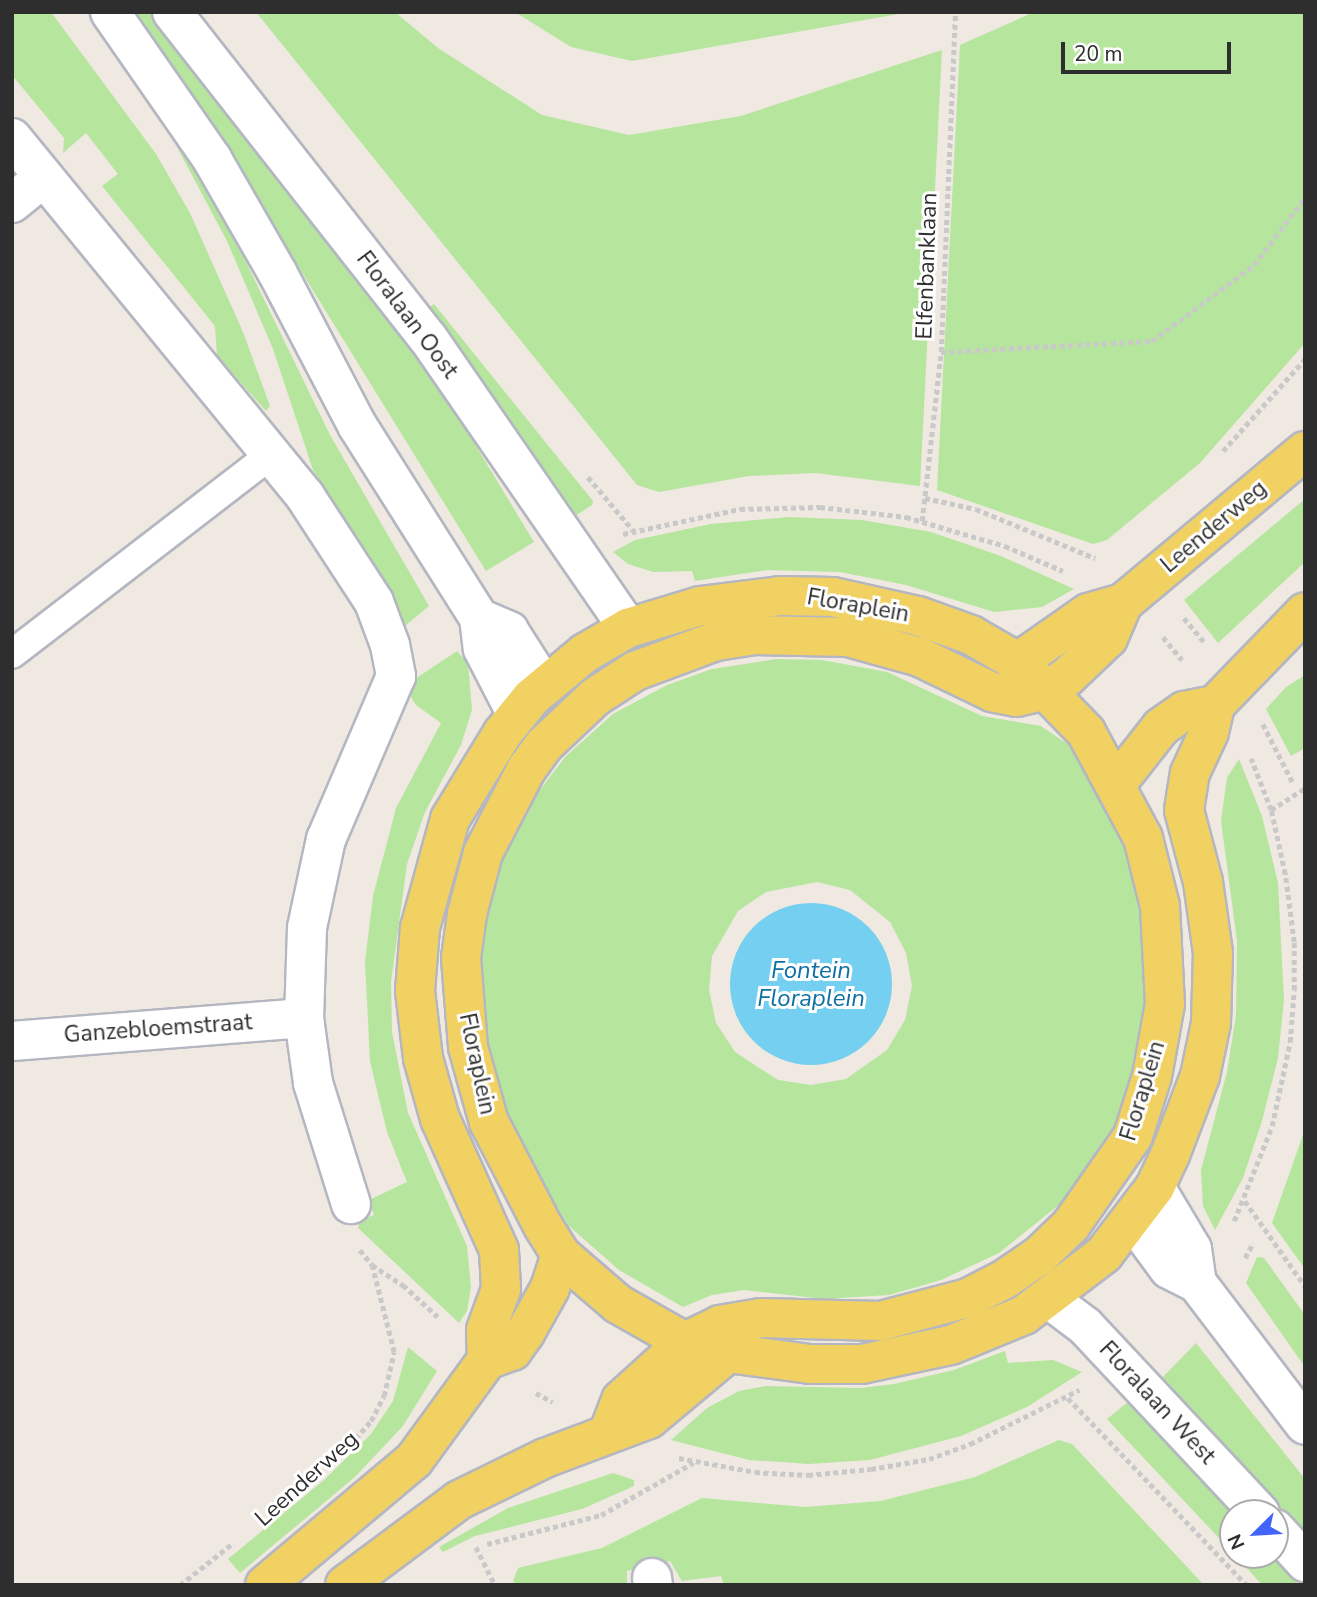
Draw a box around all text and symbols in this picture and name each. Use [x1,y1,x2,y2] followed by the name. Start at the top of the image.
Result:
[1065,28,1235,72] scale bar
[1074,40,1123,68] text: 20 m
[911,192,943,340] street label: Elfenbanklaan
[350,246,464,384] street label: Floralaan Oost
[1156,475,1272,579] street label: Leenderweg
[805,583,911,629] street label: Floraplein
[757,957,865,1013] water label: Fontein Floraplein
[63,1009,253,1049] street label: Ganzebloemstraat
[453,1011,501,1117] street label: Floraplein
[1115,1038,1171,1144] street label: Floraplein
[1093,1336,1221,1470] street label: Floralaan West
[250,1425,364,1533] street label: Leenderweg
[1219,1499,1289,1569] north arrow
[1222,1530,1251,1554] text: N

